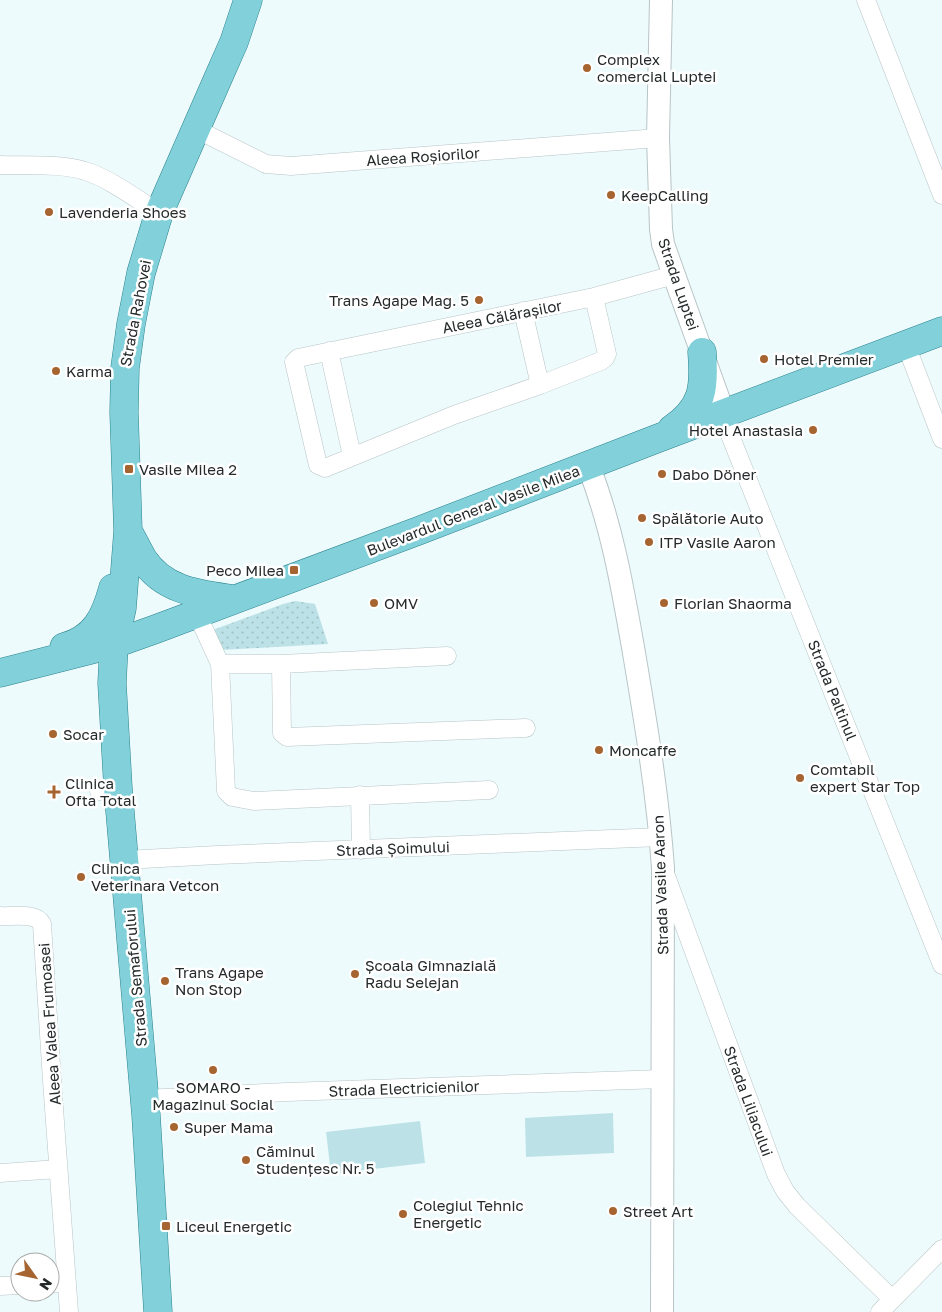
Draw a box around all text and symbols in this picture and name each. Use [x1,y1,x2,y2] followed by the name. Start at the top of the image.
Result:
[597,50,716,85] place label: Complex comercial Luptei
[581,62,593,74] marker: Complex comercial Luptei
[366,143,480,169] street label: Aleea Roșiorilor
[621,186,708,204] place label: KeepCalling
[605,189,617,201] marker: KeepCalling
[59,203,186,221] place label: Lavenderia Shoes
[43,206,55,218] marker: Lavenderia Shoes
[655,236,703,332] street label: Strada Luptei
[116,258,154,368] street label: Strada Rahovei
[329,291,469,309] place label: Trans Agape Mag. 5
[473,294,485,306] marker: Trans Agape Mag. 5
[441,296,564,336] street label: Aleea Călărașilor
[774,350,874,368] place label: Hotel Premier
[758,353,770,365] marker: Hotel Premier
[66,362,112,380] place label: Karma
[50,365,62,377] marker: Karma
[689,421,803,439] place label: Hotel Anastasia
[807,424,819,436] marker: Hotel Anastasia
[139,460,237,478] place label: Vasile Milea 2
[364,461,582,559] street label: Bulevardul General Vasile Milea
[123,463,135,475] marker: Vasile Milea 2
[672,465,756,483] place label: Dabo Döner
[656,468,668,480] marker: Dabo Döner
[652,509,764,527] place label: Spălătorie Auto
[636,512,648,524] marker: Spălătorie Auto
[659,533,776,551] place label: ITP Vasile Aaron
[643,536,655,548] marker: ITP Vasile Aaron
[206,561,284,579] place label: Peco Milea
[288,564,300,576] marker: Peco Milea
[384,594,418,612] place label: OMV
[674,594,792,612] place label: Florian Shaorma
[368,597,380,609] marker: OMV
[658,597,670,609] marker: Florian Shaorma
[805,637,861,743] street label: Strada Paltinul
[63,725,104,743] place label: Socar
[47,728,59,740] marker: Socar
[609,741,677,759] place label: Moncaffe
[593,744,605,756] marker: Moncaffe
[810,760,920,795] place label: Comtabil expert Star Top
[794,772,806,784] marker: Comtabil expert Star Top
[65,774,136,809] place label: Clinica Ofta Total
[47,785,61,799] marker: Clinica Ofta Total
[649,815,671,955] street label: Strada Vasile Aaron
[336,837,450,859] street label: Strada Șoimului
[91,859,219,894] place label: Clinica Veterinara Vetcon
[75,871,87,883] marker: Clinica Veterinara Vetcon
[120,908,150,1048] street label: Strada Semaforului
[34,942,64,1106] street label: Aleea Valea Frumoasei
[365,956,496,991] place label: Școala Gimnazială Radu Selejan
[175,963,264,998] place label: Trans Agape Non Stop
[349,968,361,980] marker: Școala Gimnazială Radu Selejan
[159,975,171,987] marker: Trans Agape Non Stop
[721,1043,777,1159] street label: Strada Liliacului
[207,1064,219,1076] marker: SOMARO - Magazinul Social
[328,1076,480,1100] street label: Strada Electricienilor
[152,1078,274,1113] place label: SOMARO - Magazinul Social
[184,1118,273,1136] place label: Super Mama
[168,1121,180,1133] marker: Super Mama
[256,1142,375,1177] place label: Căminul Studențesc Nr. 5
[240,1154,252,1166] marker: Căminul Studențesc Nr. 5
[413,1196,524,1231] place label: Colegiul Tehnic Energetic
[623,1202,693,1220] place label: Street Art
[607,1205,619,1217] marker: Street Art
[397,1208,409,1220] marker: Colegiul Tehnic Energetic
[176,1217,292,1235] place label: Liceul Energetic
[160,1220,172,1232] marker: Liceul Energetic
[10,1252,60,1302] north arrow
[36,1275,56,1293] text: N

